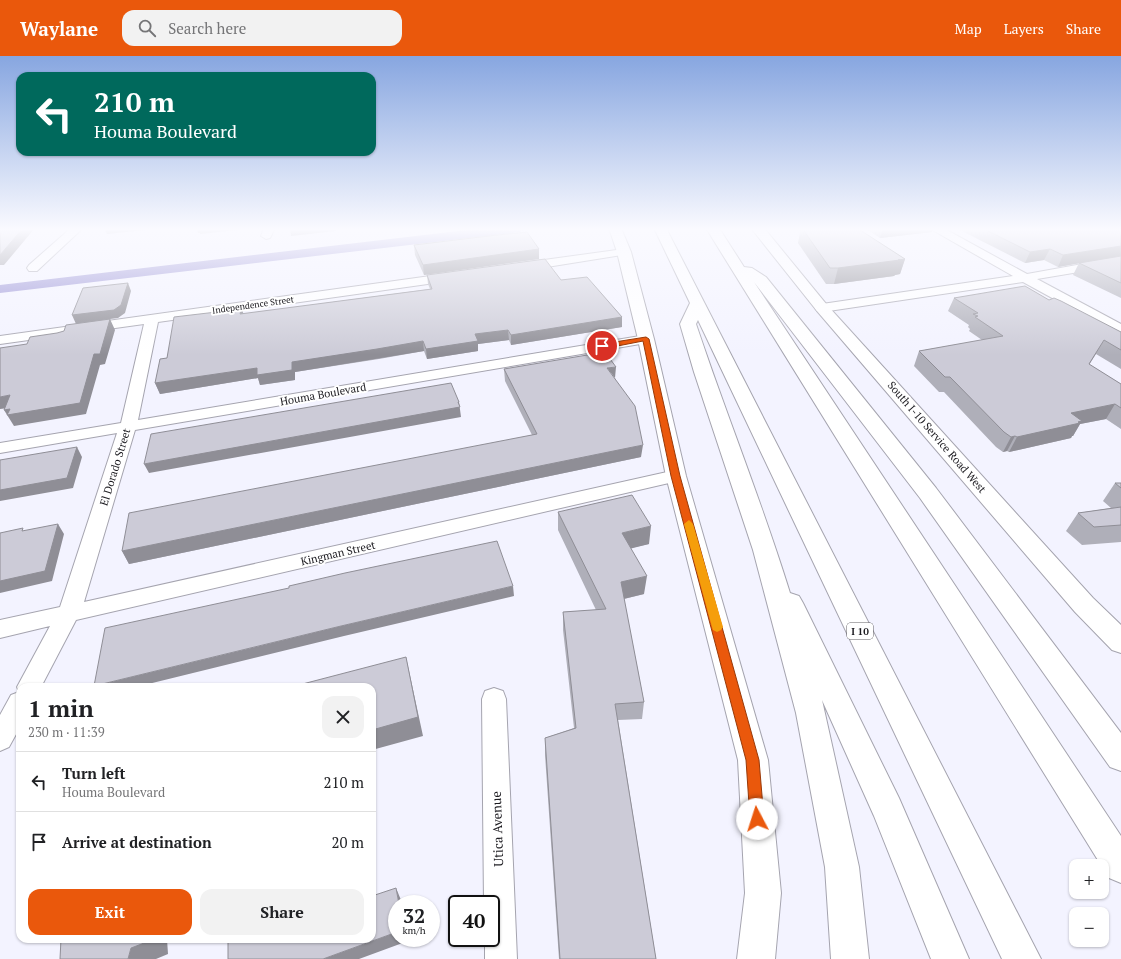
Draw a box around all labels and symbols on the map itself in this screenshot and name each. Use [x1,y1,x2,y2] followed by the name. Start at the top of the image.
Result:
[211,293,295,317] street label: Independence Street
[585,329,619,363] pin
[885,378,989,496] street label: South I-10 Service Road West
[279,380,367,408] street label: Houma Boulevard
[97,427,133,507] street label: El Dorado Street
[299,538,377,568] street label: Kingman Street
[847,623,873,639] road number: I 10
[487,791,507,867] street label: Utica Avenue
[736,798,778,840] position arrow
[448,895,500,947] speed limit sign: 40

